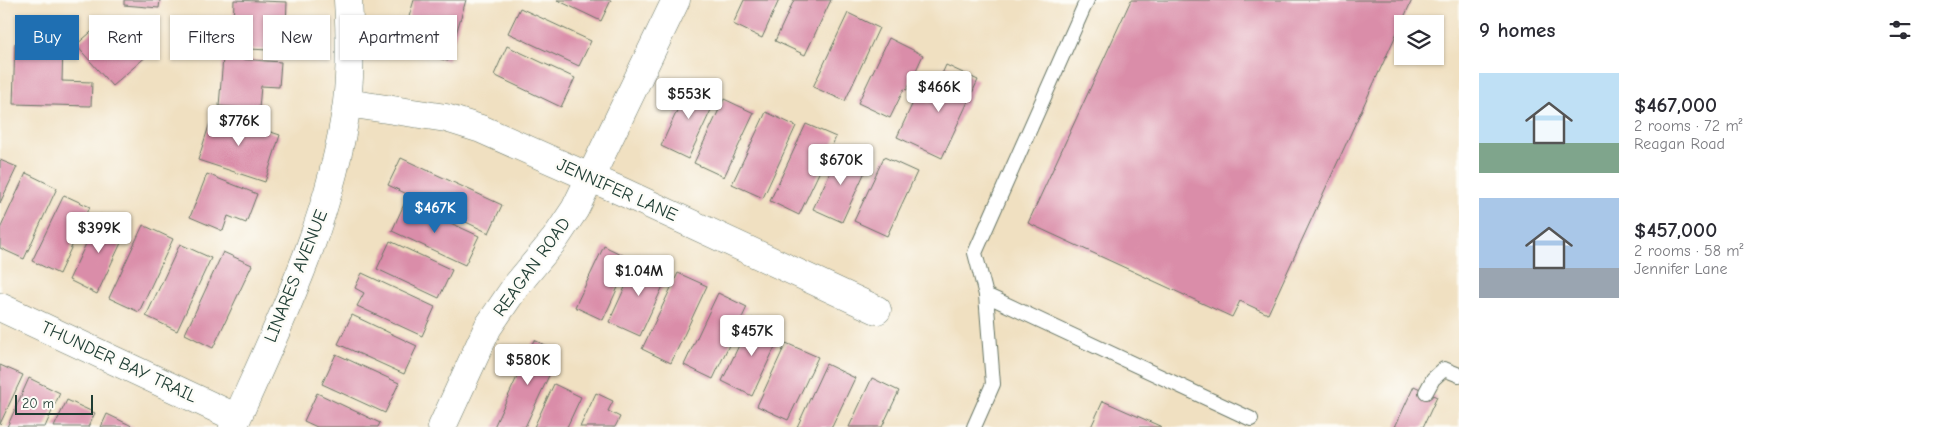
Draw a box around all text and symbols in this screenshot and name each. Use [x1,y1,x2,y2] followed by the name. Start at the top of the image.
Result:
[15,15,79,60] chip: Buy
[89,15,160,60] chip: Rent
[170,15,253,60] chip: Filters
[263,15,330,60] chip: New
[340,15,457,60] chip: Apartment
[1394,15,1444,65] map controls
[1394,15,1444,65] button: layers
[1886,16,1914,44] icon: filters
[1479,18,1555,42] text: 9 homes
[904,70,974,113] pin: $466K
[654,78,724,120] pin: $553K
[918,78,960,96] text: $466K
[667,85,711,103] text: $553K
[1519,93,1579,153] icon: home
[1634,93,1717,117] text: $467,000
[204,104,274,147] pin: $776K
[219,112,259,130] text: $776K
[1634,117,1743,135] text: 2 rooms · 72 m²
[1634,135,1725,153] text: Reagan Road
[806,144,876,186] pin: $670K
[819,151,863,169] text: $670K
[553,154,681,226] street label: JENNIFER LANE
[400,192,470,234] pin: $467K
[414,199,456,217] text: $467K
[260,206,332,345] street label: LINARES AVENUE
[64,212,134,254] pin: $399K
[489,213,575,321] street label: REAGAN ROAD
[1519,218,1579,278] icon: home
[1634,218,1717,242] text: $457,000
[77,219,121,237] text: $399K
[1634,242,1744,260] text: 2 rooms · 58 m²
[598,254,680,297] pin: $1.04M
[1634,260,1727,278] text: Jennifer Lane
[615,262,663,280] text: $1.04M
[717,314,787,357] pin: $457K
[38,317,200,407] street label: THUNDER BAY TRAIL
[731,322,773,340] text: $457K
[493,344,563,386] pin: $580K
[506,351,550,369] text: $580K
[15,392,92,415] scale bar
[22,395,54,412] text: 20 m

